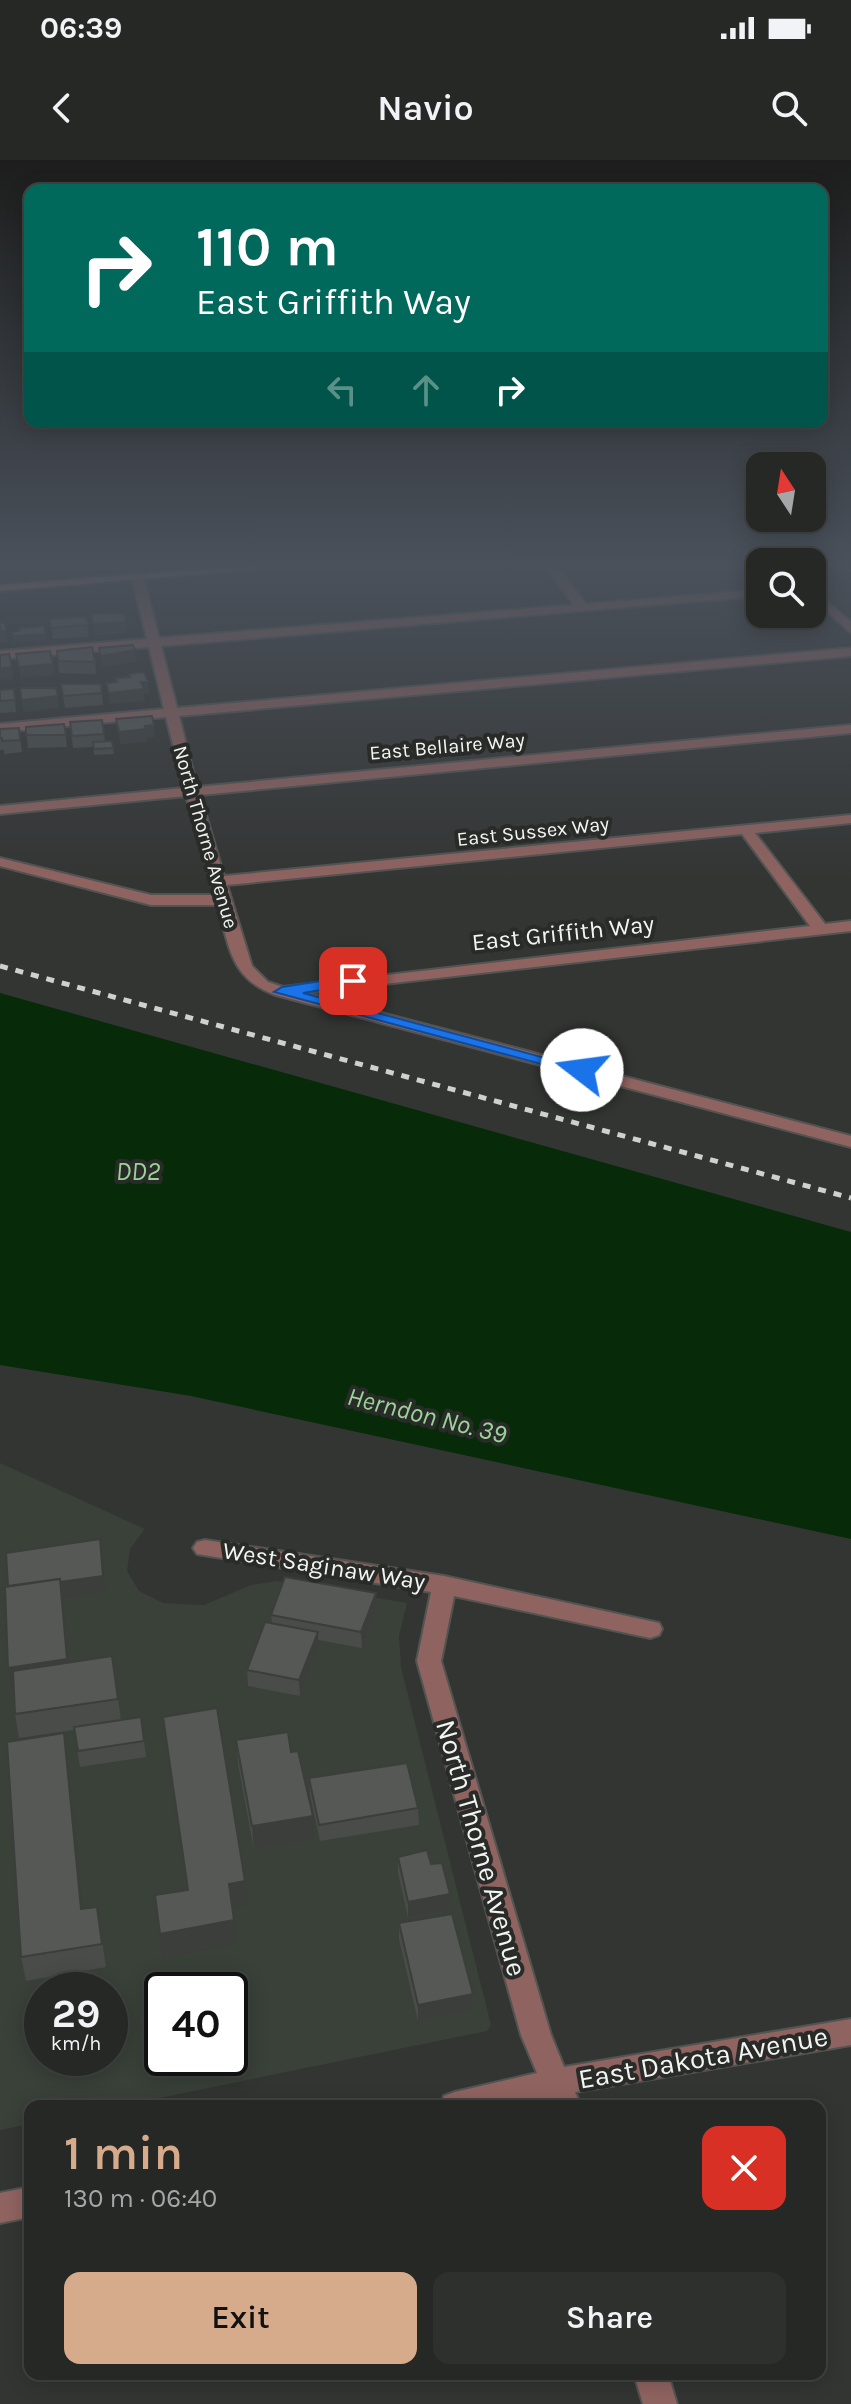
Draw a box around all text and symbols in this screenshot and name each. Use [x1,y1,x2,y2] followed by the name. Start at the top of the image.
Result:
[40,10,122,46] text: 06:39
[40,86,84,130] icon: back
[767,86,811,130] icon: search
[377,87,474,129] text: Navio
[196,214,339,279] text: 110 m
[64,216,168,320] icon: right
[196,281,471,323] text: East Griffith Way
[320,368,364,412] icon: left
[404,368,448,412] icon: ahead
[488,368,532,412] icon: right
[746,452,826,532] north arrow
[746,452,826,628] map controls
[746,548,826,628] button: search
[368,728,526,765] street label: East Bellaire Way
[168,743,243,931] street label: North Thorne Avenue
[456,812,610,851] street label: East Sussex Way
[470,910,656,956] street label: East Griffith Way
[319,947,387,1015] pin
[331,959,375,1003] icon: arrive
[540,1028,624,1112] position arrow
[116,1156,161,1187] water label: DD2
[344,1381,510,1450] water label: Herndon No. 39
[221,1536,427,1596] street label: West Saginaw Way
[429,1716,534,1980] street label: North Thorne Avenue
[144,1972,248,2076] speed limit sign: 40
[52,1990,100,2037] text: 29
[576,2019,830,2096] street label: East Dakota Avenue
[51,2032,101,2055] text: km/h
[64,2125,183,2181] text: 1 min
[702,2126,786,2210] button: close
[64,2183,217,2214] text: 130 m · 06:40
[64,2272,417,2364] button: Exit
[433,2272,786,2364] button: Share

